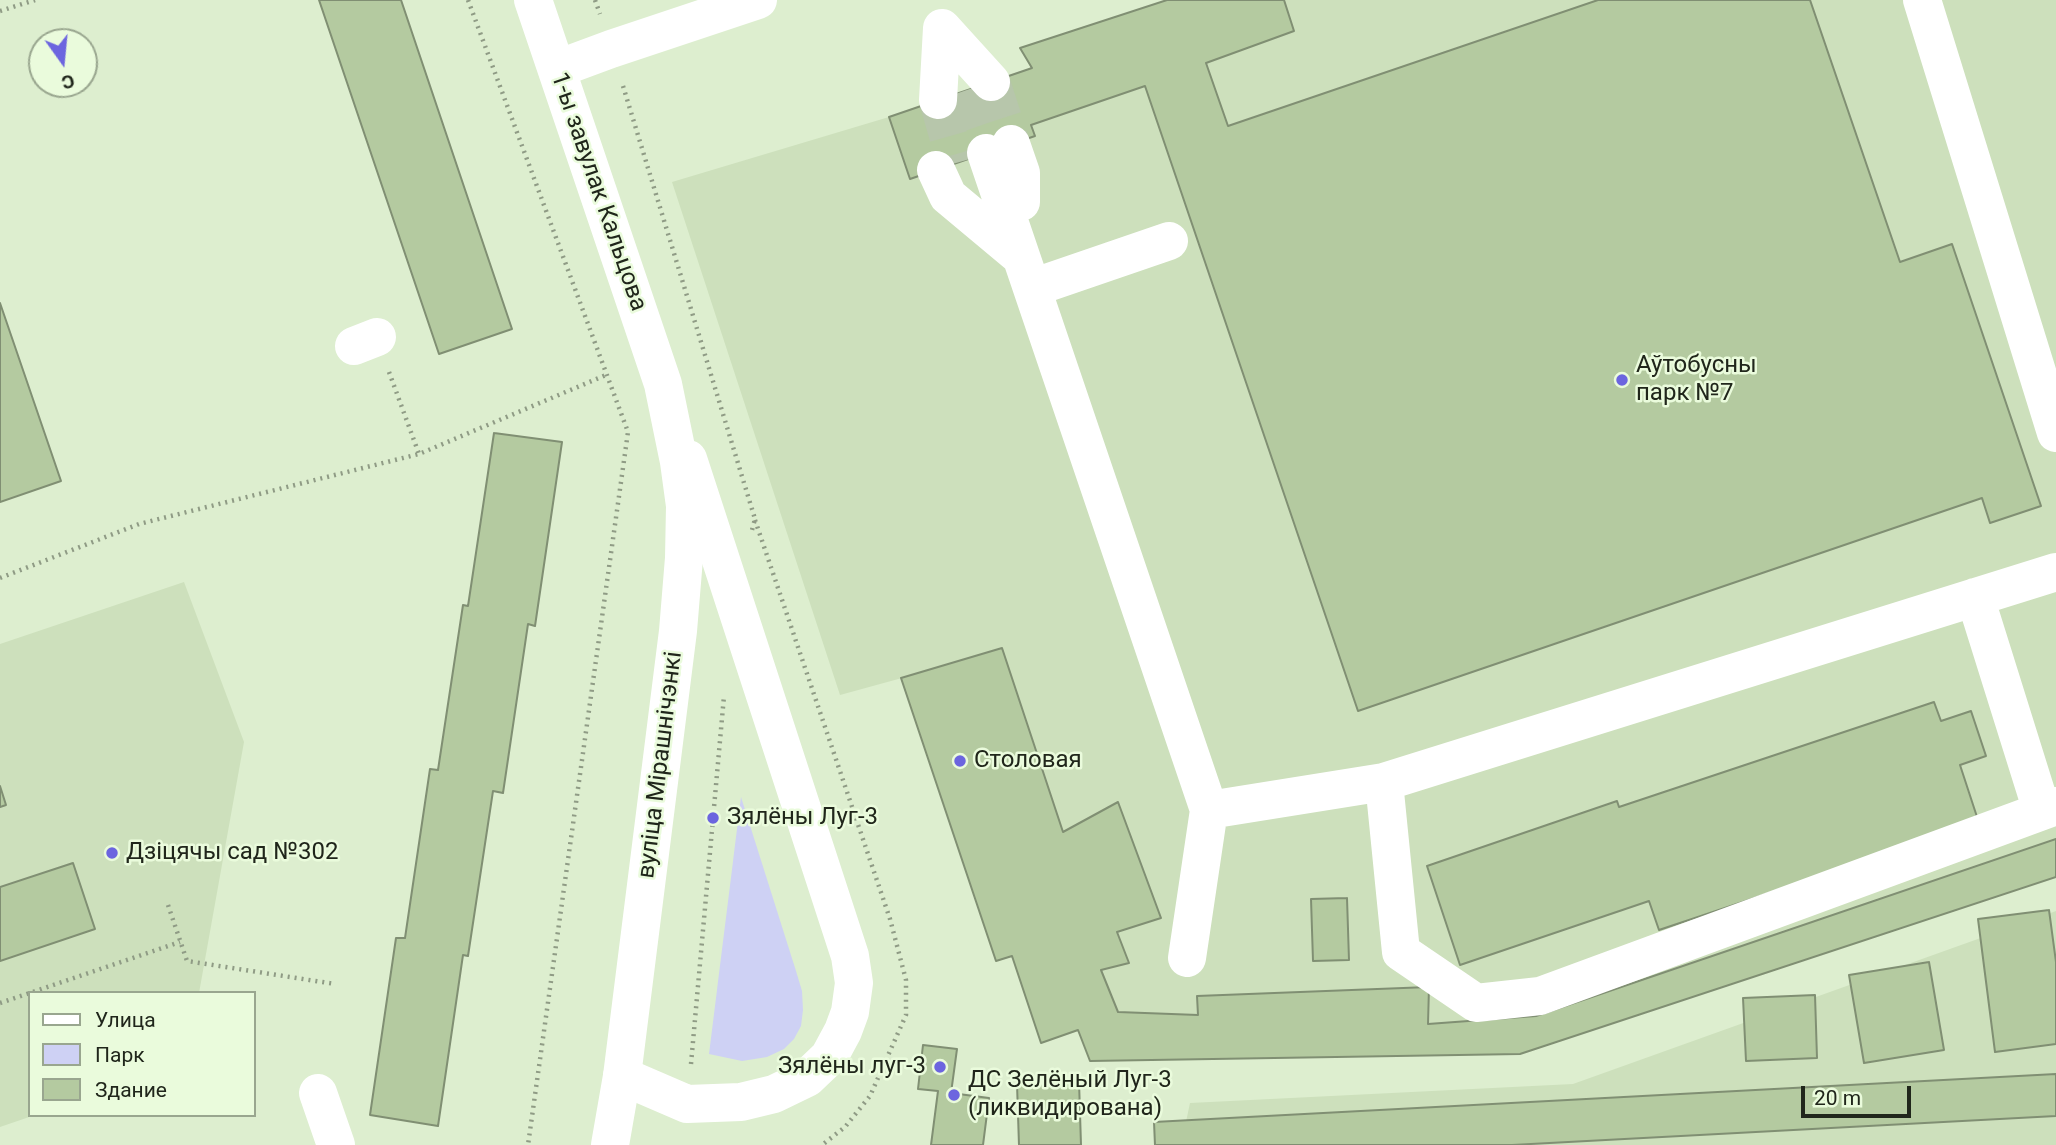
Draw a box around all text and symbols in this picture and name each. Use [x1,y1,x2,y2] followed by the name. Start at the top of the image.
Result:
[28,28,98,98] north arrow
[59,69,77,95] text: С
[544,69,652,315] street label: 1-ы завулак Кальцова
[1636,352,1757,408] place label: Аўтобусны парк №7
[1614,372,1630,388] marker: Аўтобусны парк №7
[633,650,689,880] street label: вуліца Мірашнічэнкі
[974,747,1082,775] place label: Столовая
[952,753,968,769] marker: Столовая
[727,804,878,832] place label: Зялёны Луг-3
[705,810,721,826] marker: Зялёны Луг-3
[126,839,338,867] place label: Дзіцячы сад №302
[104,845,120,861] marker: Дзіцячы сад №302
[28,991,256,1117] legend
[95,1008,156,1032] text: Улица
[95,1043,145,1067] text: Парк
[778,1053,926,1081] place label: Зялёны луг-3
[932,1059,948,1075] marker: Зялёны луг-3
[968,1067,1172,1123] place label: ДС Зелёный Луг-3 (ликвидирована)
[1804,1072,1914,1116] scale bar
[95,1078,167,1102] text: Здание
[1814,1086,1861,1110] text: 20 m
[946,1087,962,1103] marker: ДС Зелёный Луг-3 (ликвидирована)

